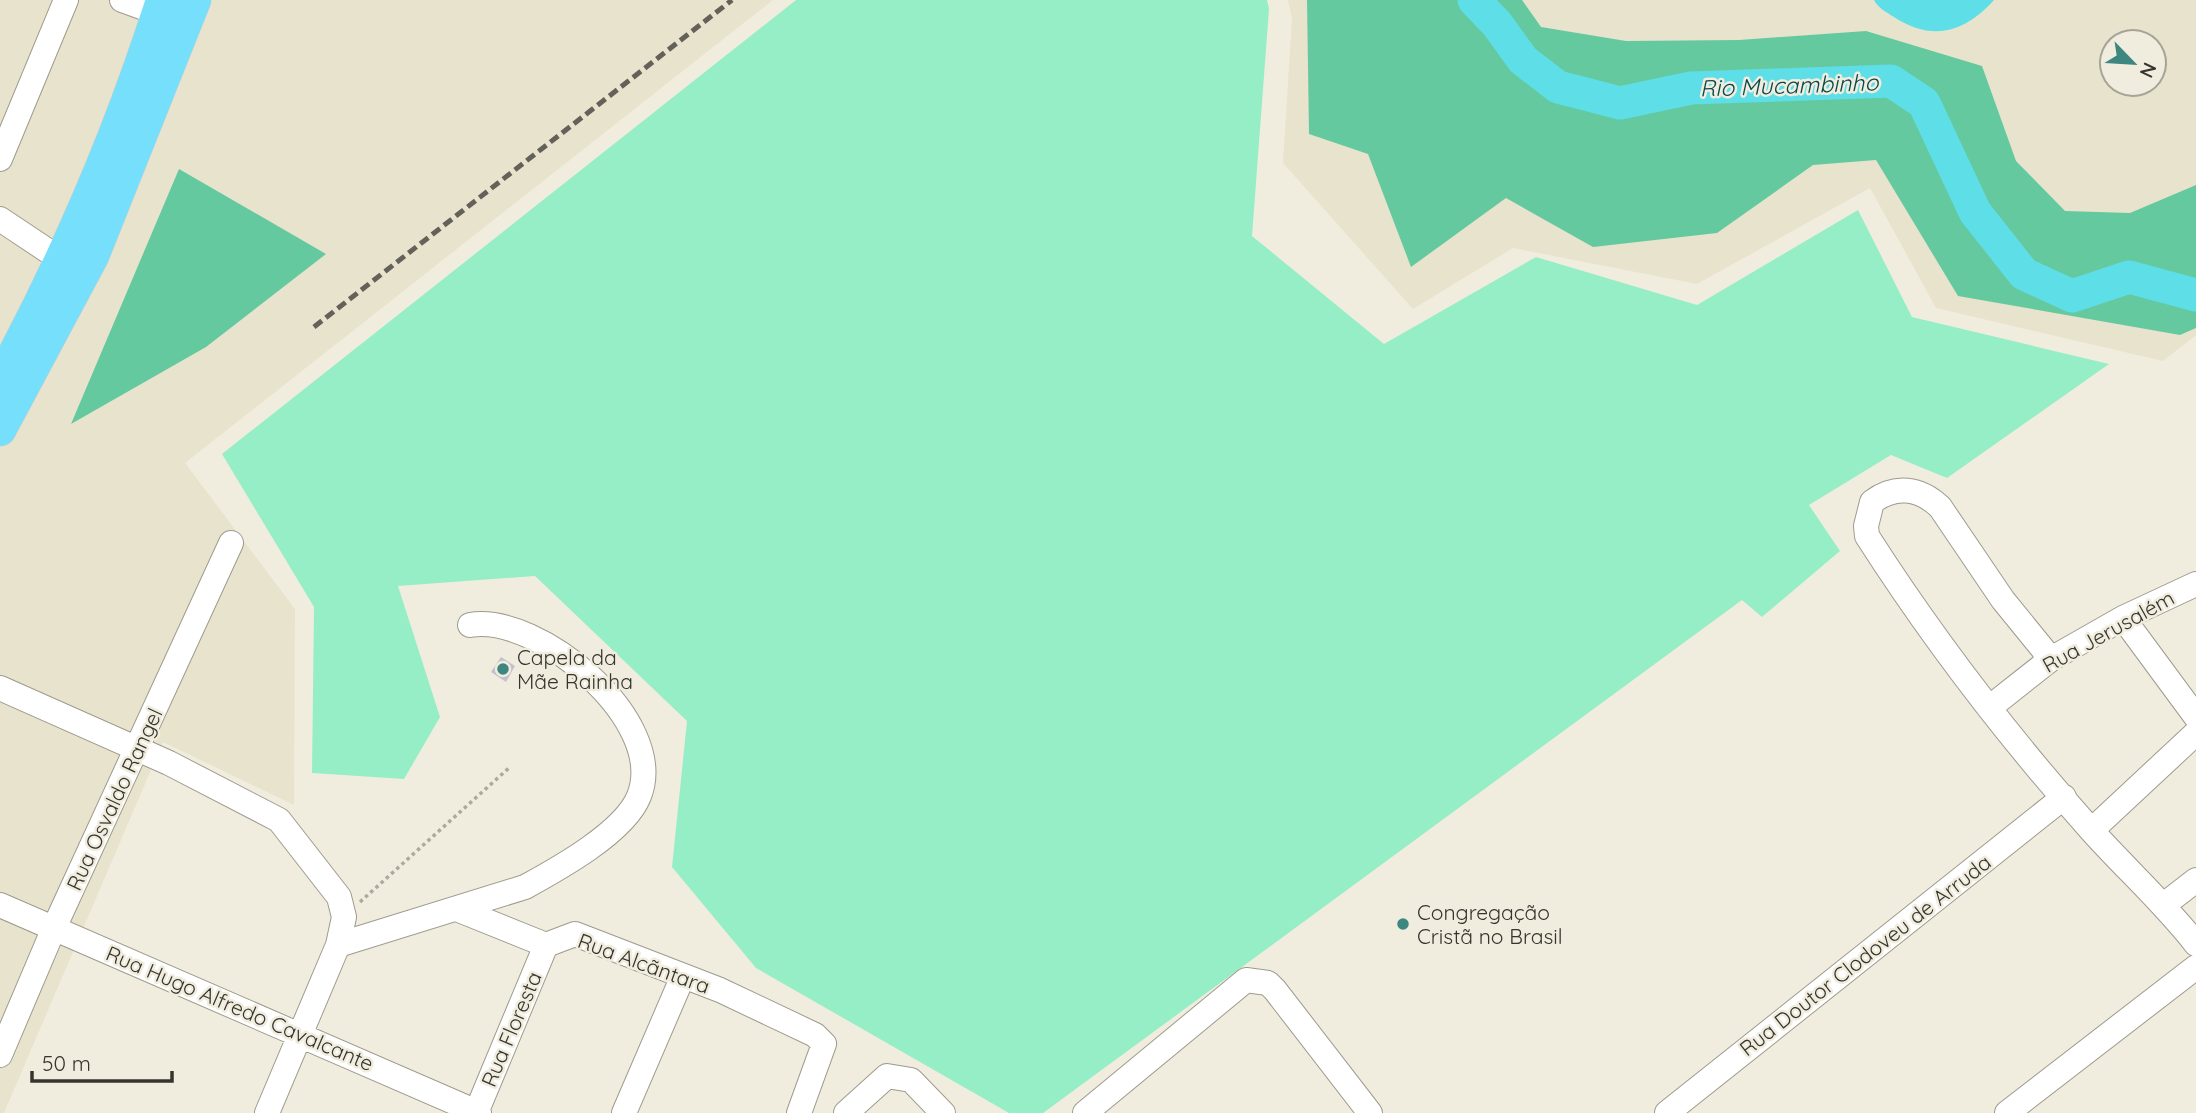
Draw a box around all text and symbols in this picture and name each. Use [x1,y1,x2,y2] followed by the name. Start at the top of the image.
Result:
[2098,28,2168,98] north arrow
[2135,59,2162,82] text: N
[1699,67,1880,103] water label: Rio Mucambinho
[2038,584,2178,678] street label: Rua Jerusalém
[517,644,633,694] place label: Capela da Mãe Rainha
[495,661,511,677] marker: Capela da Mãe Rainha
[60,704,168,894] street label: Rua Osvaldo Rangel
[1734,849,1996,1061] street label: Rua Doutor Clodoveu de Arruda
[1417,899,1563,949] place label: Congregação Cristã no Brasil
[1395,916,1411,932] marker: Congregação Cristã no Brasil
[574,927,714,999] street label: Rua Alcãntara
[102,940,378,1076] street label: Rua Hugo Alfredo Cavalcante
[475,967,547,1091] street label: Rua Floresta
[32,1040,172,1084] scale bar
[42,1050,91,1076] text: 50 m

